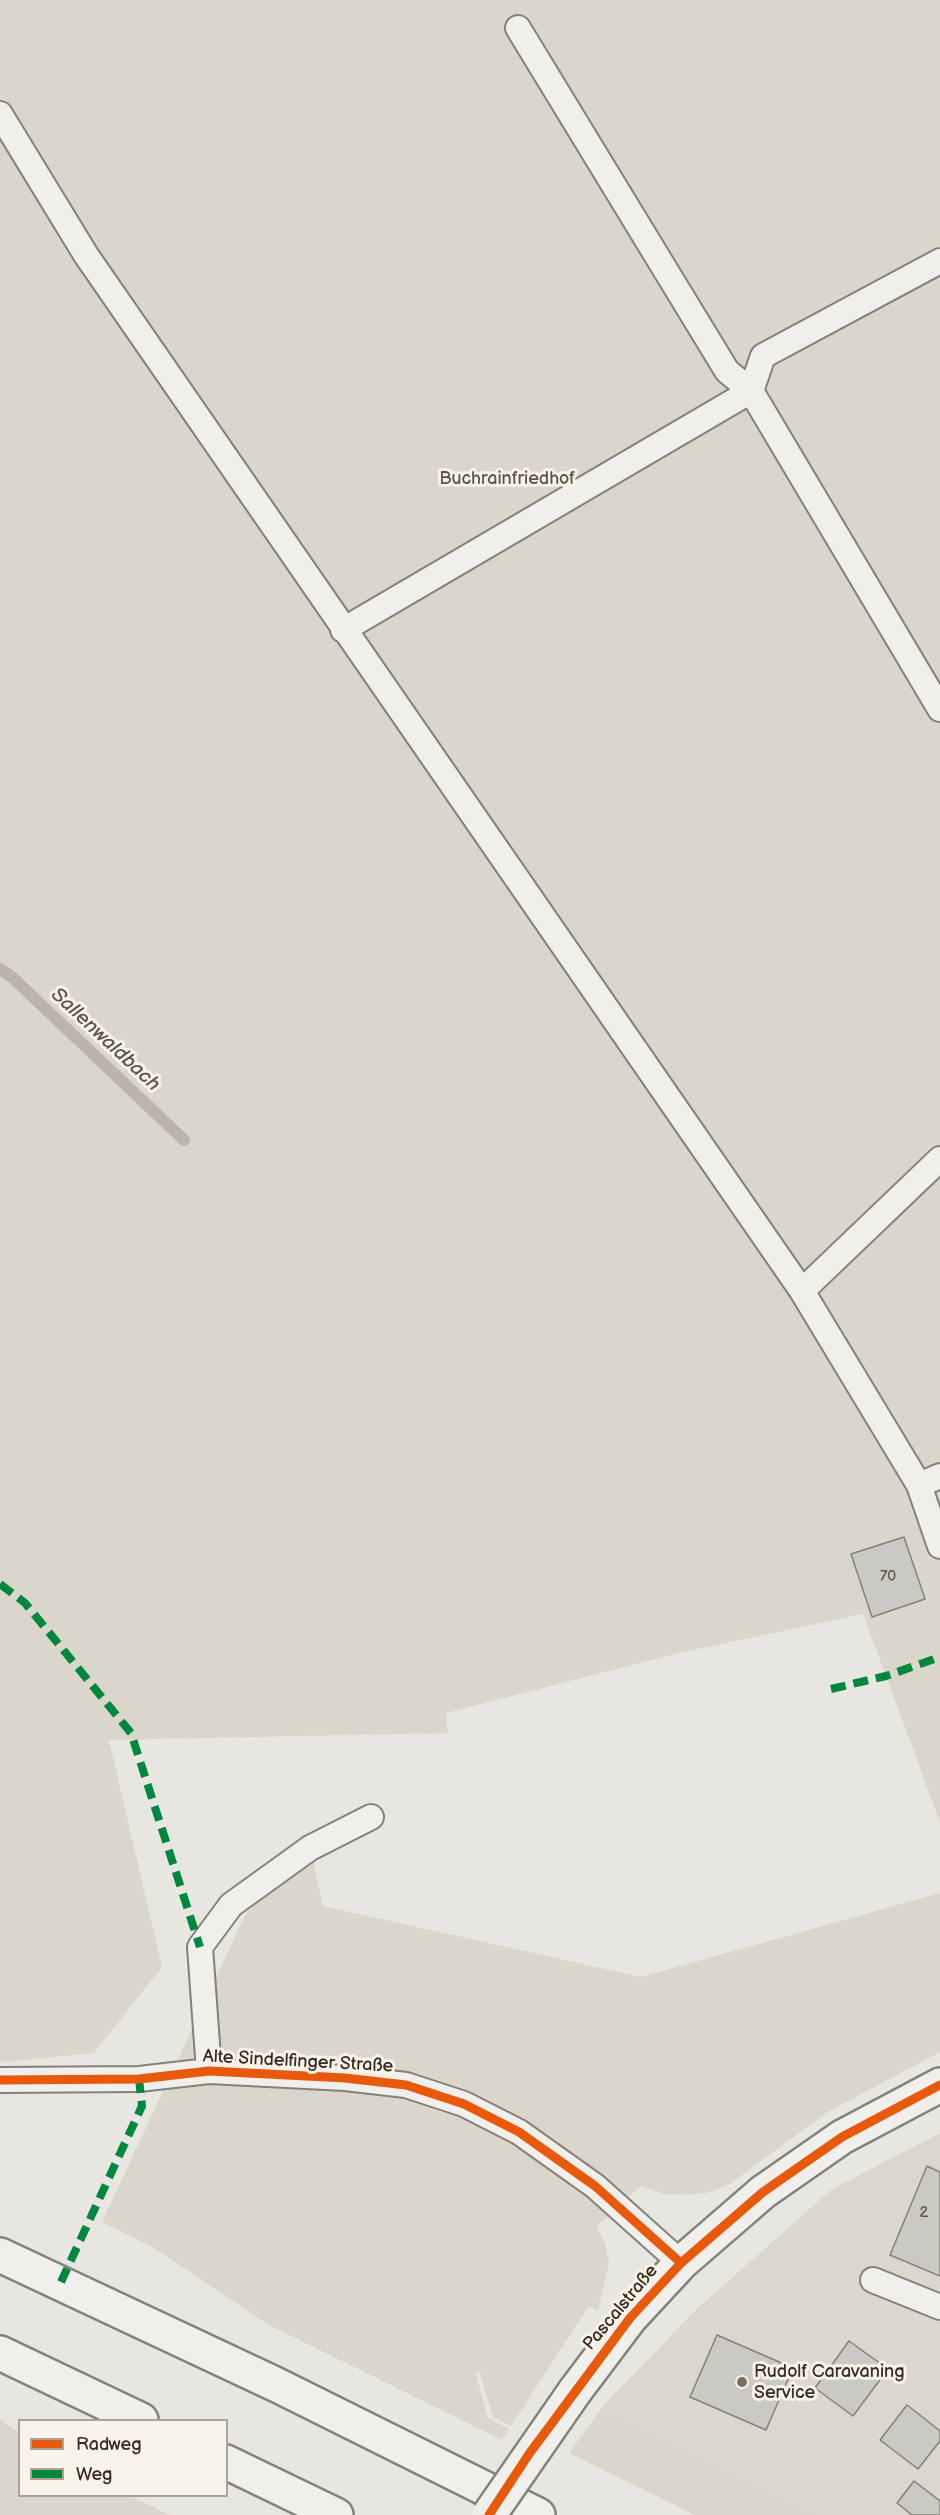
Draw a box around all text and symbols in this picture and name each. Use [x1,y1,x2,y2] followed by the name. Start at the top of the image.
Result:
[439,468,575,490] park label: Buchrainfriedhof
[45,983,165,1097] water label: Sallenwaldbach
[880,1568,896,1586] house number: 70
[202,2046,394,2078] street label: Alte Sindelfinger Straße
[920,2204,928,2222] house number: 2
[579,2261,663,2355] street label: Pascalstraße
[754,2361,905,2404] place label: Rudolf Caravaning Service
[735,2375,749,2389] marker: Rudolf Caravaning Service
[18,2419,228,2497] legend
[76,2434,142,2455] text: Radweg
[76,2464,112,2485] text: Weg

